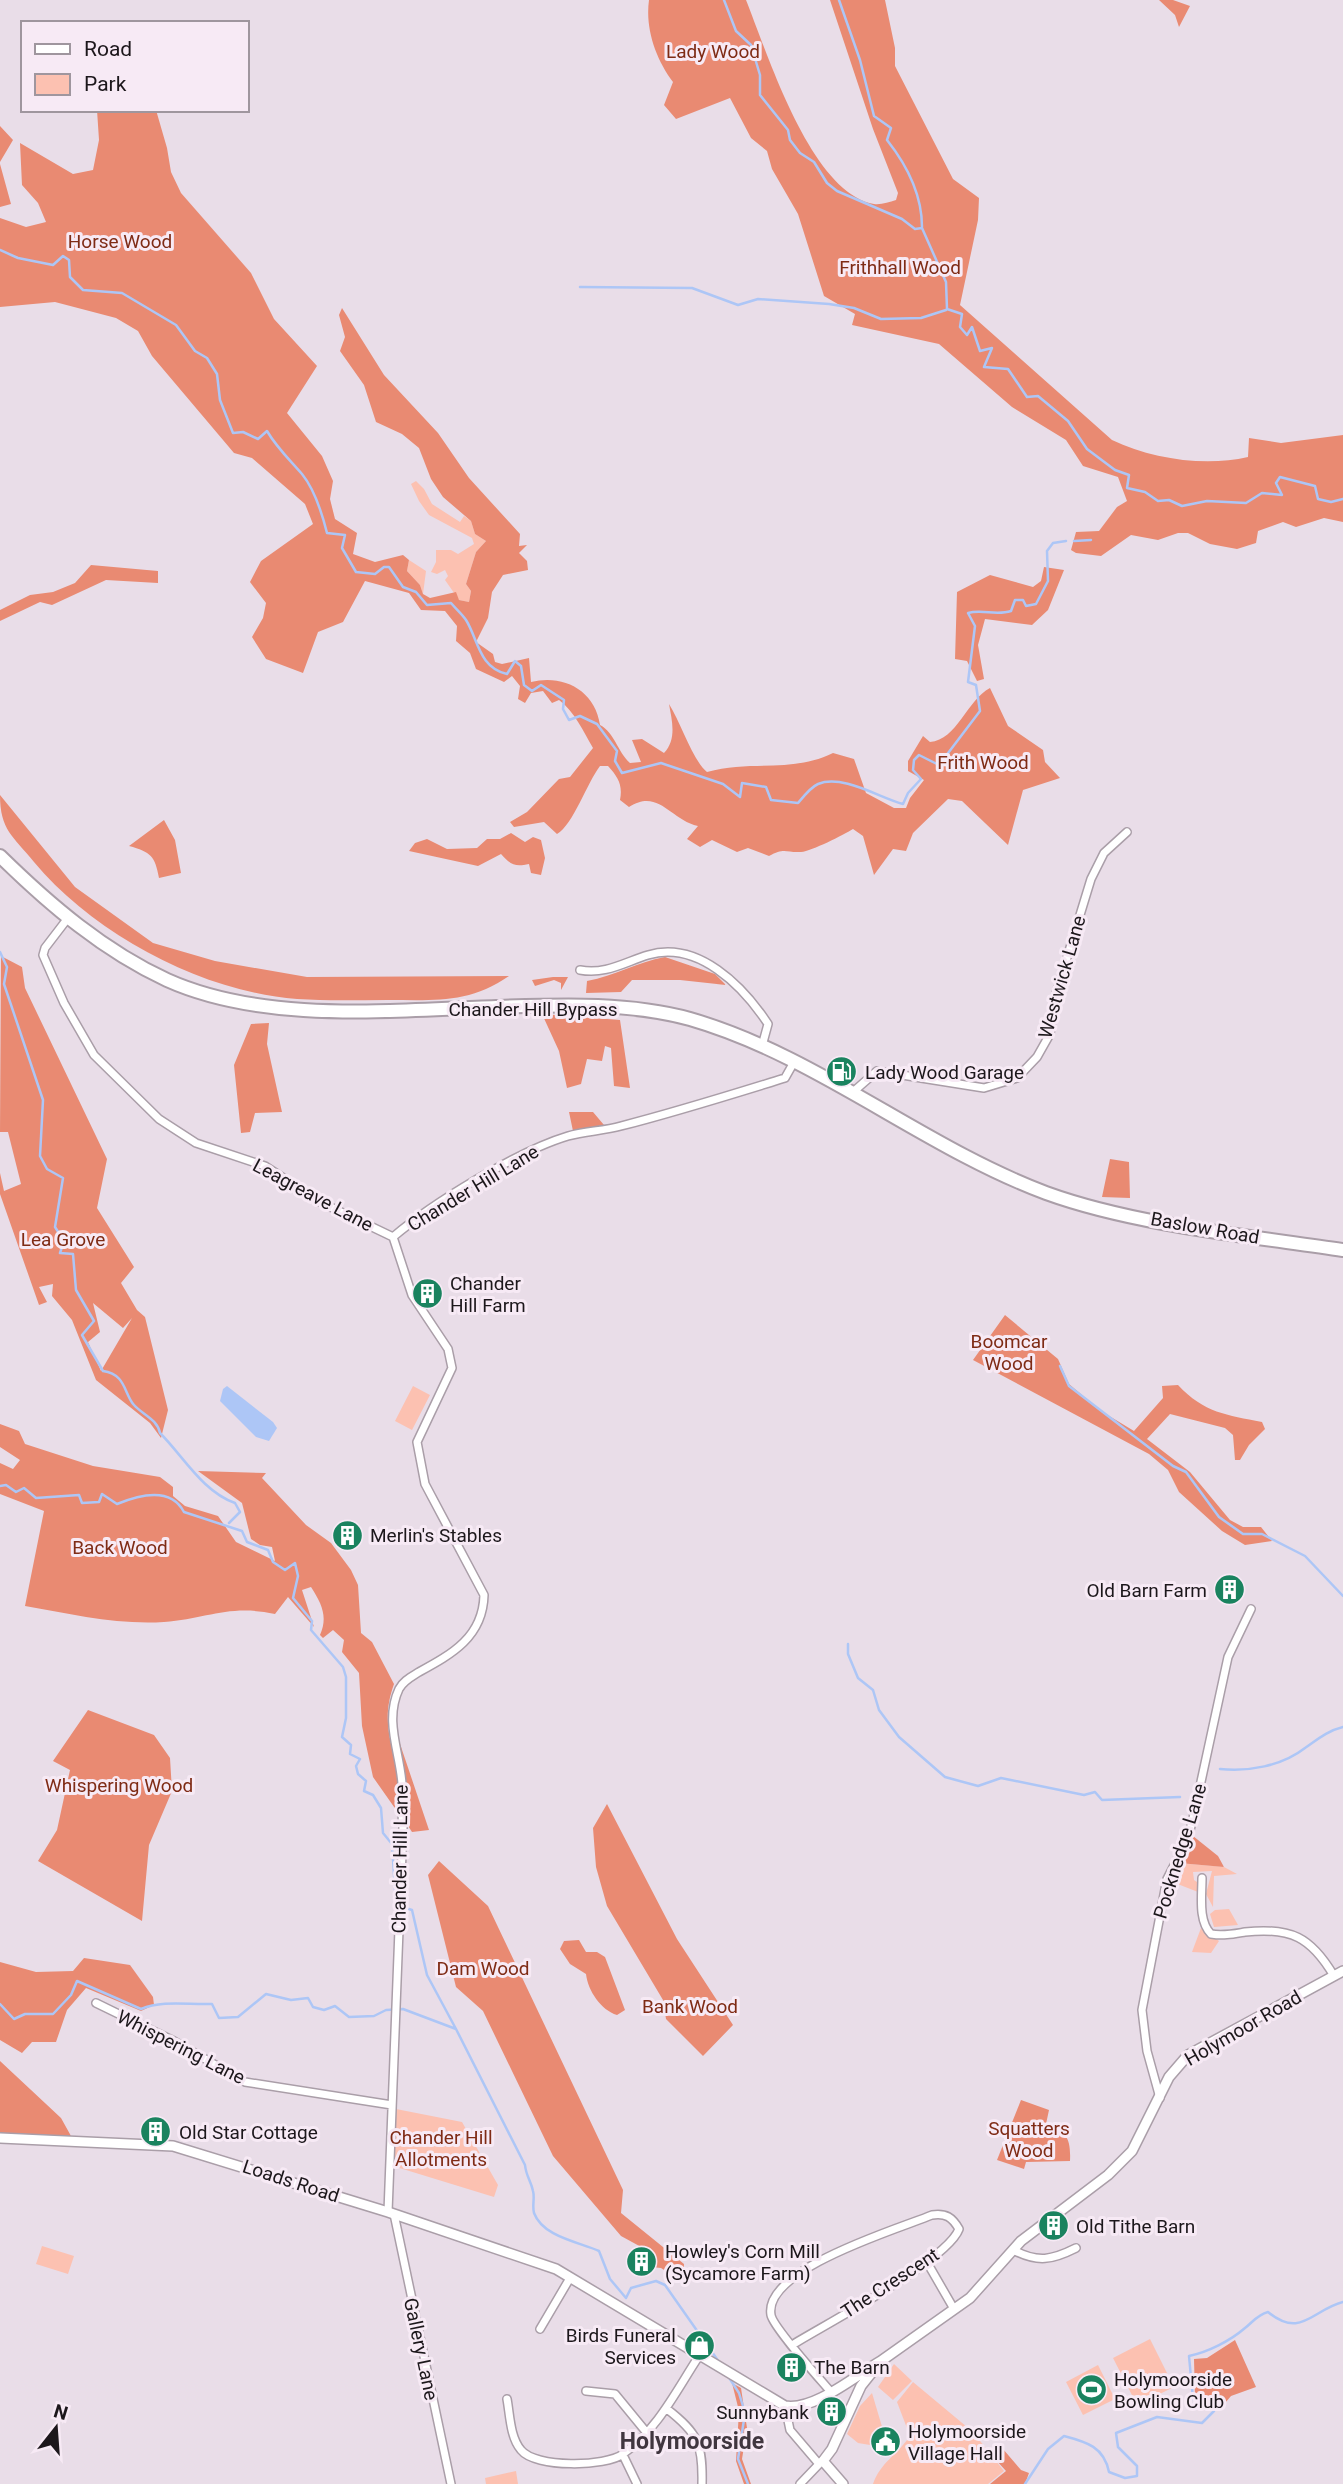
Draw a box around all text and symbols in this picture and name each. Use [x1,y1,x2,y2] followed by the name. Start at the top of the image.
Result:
[21,21,248,112] legend
[84,37,132,61] text: Road
[666,40,760,63] park label: Lady Wood
[84,72,127,96] text: Park
[68,230,172,253] park label: Horse Wood
[839,256,961,279] park label: Frithhall Wood
[937,751,1029,774] park label: Frith Wood
[1033,913,1091,1041] street label: Westwick Lane
[448,998,618,1021] street label: Chander Hill Bypass
[825,1055,859,1089] fuel station icon: Lady Wood Garage
[865,1061,1024,1084] place label: Lady Wood Garage
[403,1140,543,1236] street label: Chander Hill Lane
[249,1154,377,1236] street label: Leagreave Lane
[1149,1207,1261,1249] street label: Baslow Road
[21,1228,105,1251] park label: Lea Grove
[450,1272,526,1317] place label: Chander Hill Farm
[410,1277,444,1311] building icon: Chander Hill Farm
[971,1330,1048,1375] park label: Boomcar Wood
[330,1518,364,1552] building icon: Merlin's Stables
[370,1524,502,1547] place label: Merlin's Stables
[72,1536,168,1559] park label: Back Wood
[1213,1573,1247,1607] building icon: Old Barn Farm
[1086,1579,1207,1602] place label: Old Barn Farm
[45,1774,193,1797] park label: Whispering Wood
[1149,1781,1211,1921] street label: Pocknedge Lane
[387,1784,413,1934] street label: Chander Hill Lane
[436,1957,530,1980] park label: Dam Wood
[1180,1985,1306,2071] street label: Holymoor Road
[642,1995,738,2018] park label: Bank Wood
[113,2005,249,2089] street label: Whispering Lane
[139,2115,173,2149] building icon: Old Star Cottage
[988,2117,1070,2162] park label: Squatters Wood
[179,2121,318,2144] place label: Old Star Cottage
[389,2126,493,2171] park label: Chander Hill Allotments
[240,2155,342,2207] street label: Loads Road
[1036,2209,1070,2243] building icon: Old Tithe Barn
[1076,2215,1195,2238] place label: Old Tithe Barn
[665,2240,820,2285] place label: Howley's Corn Mill (Sycamore Farm)
[837,2243,943,2323] street label: The Crescent
[625,2245,659,2279] building icon: Howley's Corn Mill (Sycamore Farm)
[399,2296,443,2402] street label: Gallery Lane
[566,2324,676,2369] place label: Birds Funeral Services
[682,2329,716,2363] shop icon: Birds Funeral Services
[774,2350,808,2384] building icon: The Barn
[814,2356,890,2379] place label: The Barn
[1114,2368,1232,2413] place label: Holymoorside Bowling Club
[1074,2373,1108,2407] sports icon: Holymoorside Bowling Club
[21,2393,91,2463] north arrow
[815,2395,849,2429] building icon: Sunnybank
[51,2399,71,2425] text: N
[716,2401,809,2424] place label: Sunnybank
[908,2420,1026,2465] place label: Holymoorside Village Hall
[868,2425,902,2459] public building icon: Holymoorside Village Hall
[620,2428,764,2455] district label: Holymoorside

